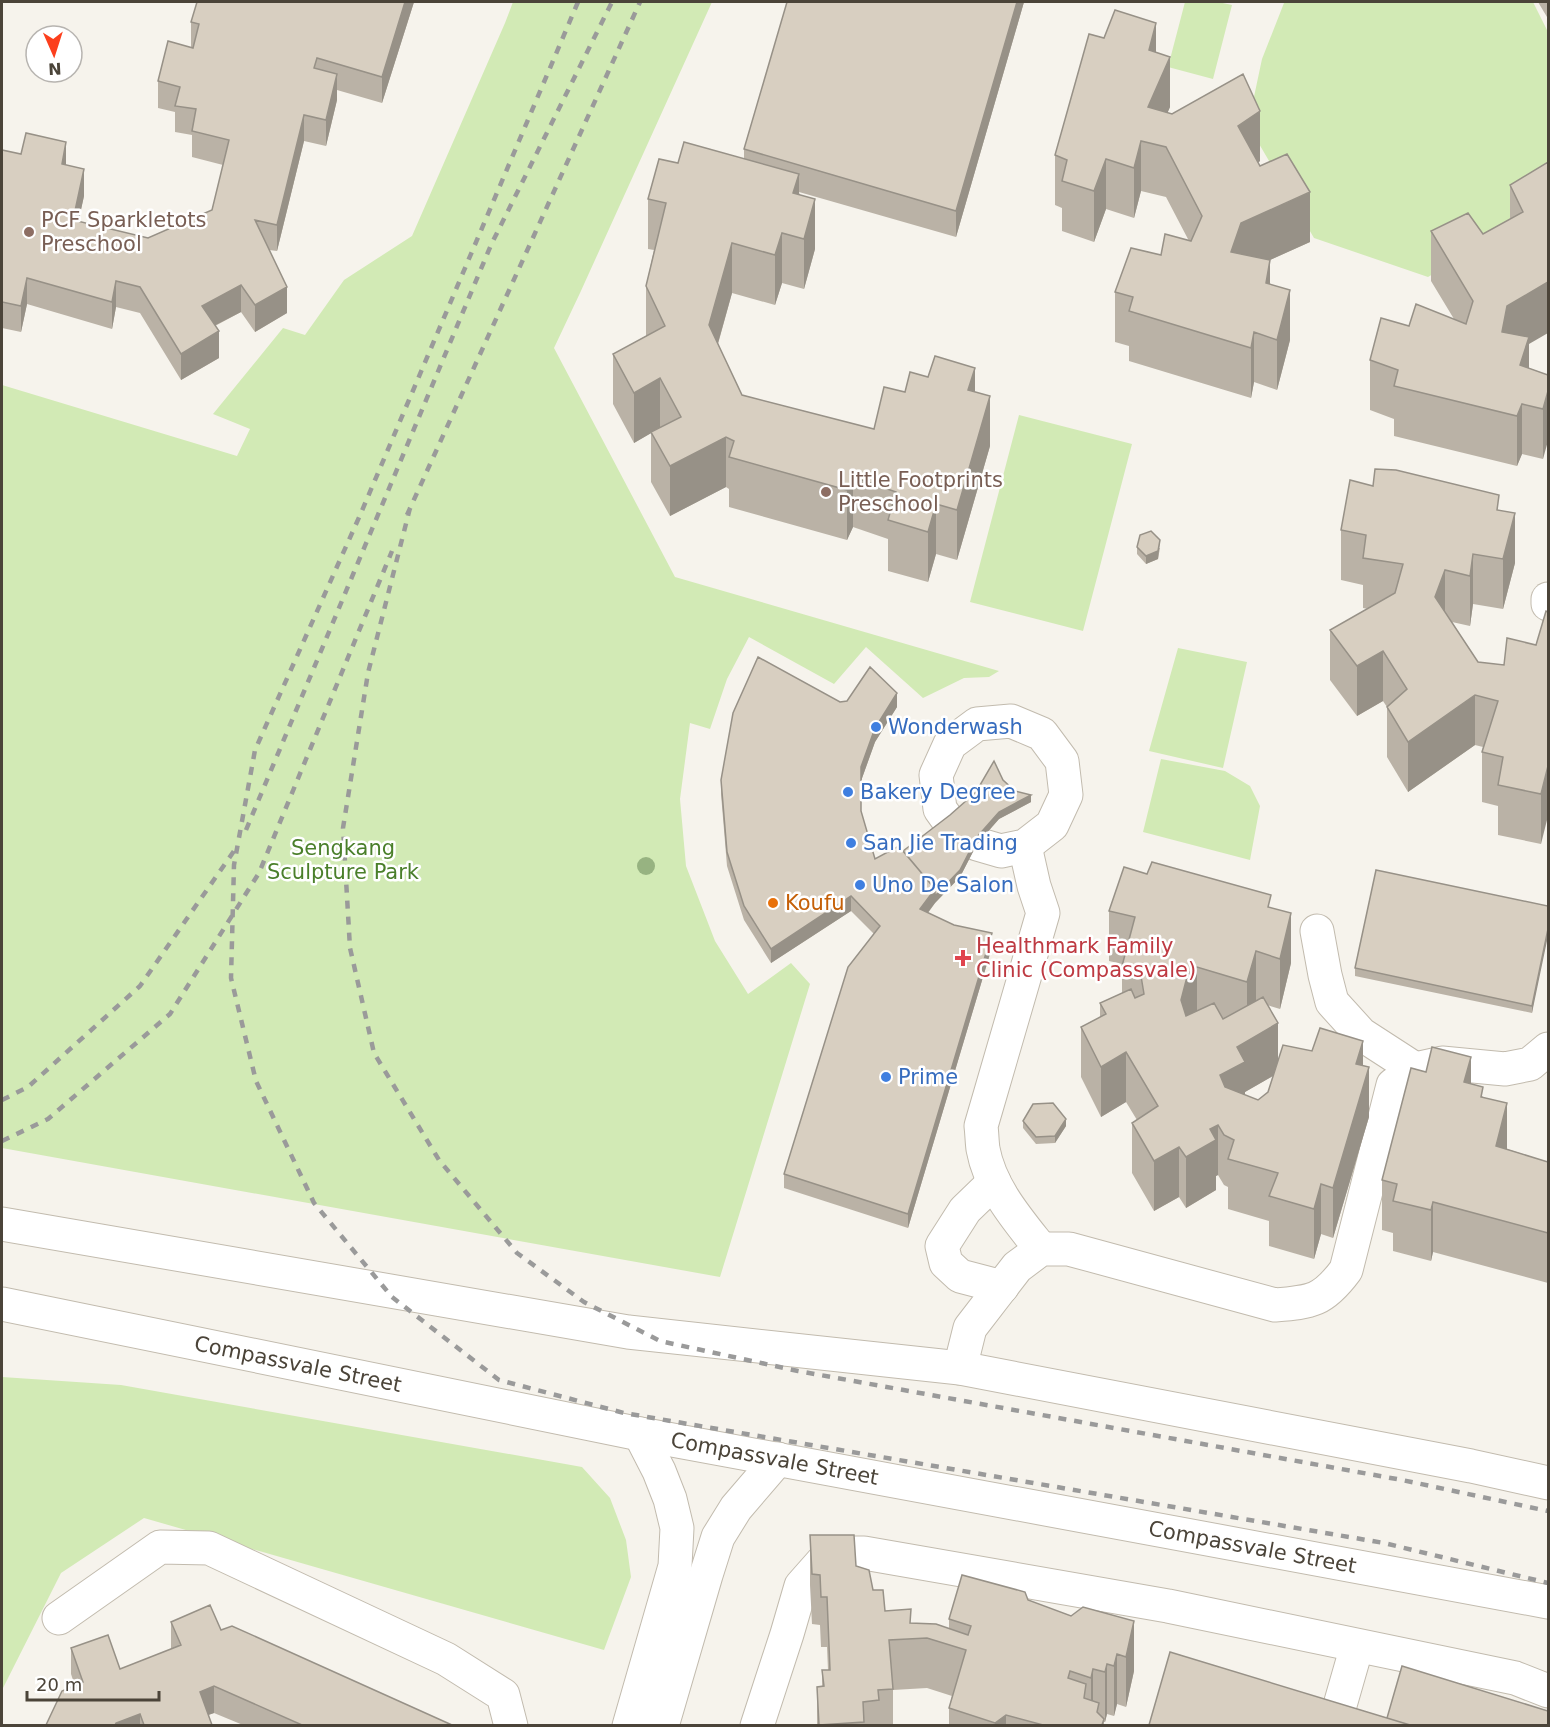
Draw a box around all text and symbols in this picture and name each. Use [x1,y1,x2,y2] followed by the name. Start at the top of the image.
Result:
[24,24,84,84] north arrow
[48,59,62,78] text: N
[41,208,206,256] place label: PCF Sparkletots Preschool
[22,225,36,239] marker: PCF Sparkletots Preschool
[838,468,1003,516] place label: Little Footprints Preschool
[819,485,833,499] marker: Little Footprints Preschool
[888,715,1023,739] place label: Wonderwash
[869,720,883,734] marker: Wonderwash
[860,780,1016,804] place label: Bakery Degree
[841,785,855,799] marker: Bakery Degree
[863,831,1018,855] place label: San Jie Trading
[267,836,420,884] park label: Sengkang Sculpture Park
[844,836,858,850] marker: San Jie Trading
[872,873,1014,897] place label: Uno De Salon
[853,878,867,892] marker: Uno De Salon
[785,891,845,915] place label: Koufu
[766,896,780,910] marker: Koufu
[976,934,1196,982] place label: Healthmark Family Clinic (Compassvale)
[954,949,972,967] marker: Healthmark Family Clinic (Compassvale)
[898,1065,958,1089] place label: Prime
[879,1070,893,1084] marker: Prime
[192,1332,404,1397] street label: Compassvale Street
[669,1428,880,1490] street label: Compassvale Street
[1147,1516,1358,1578] street label: Compassvale Street
[27,1664,159,1702] scale bar
[36,1674,82,1695] text: 20 m

